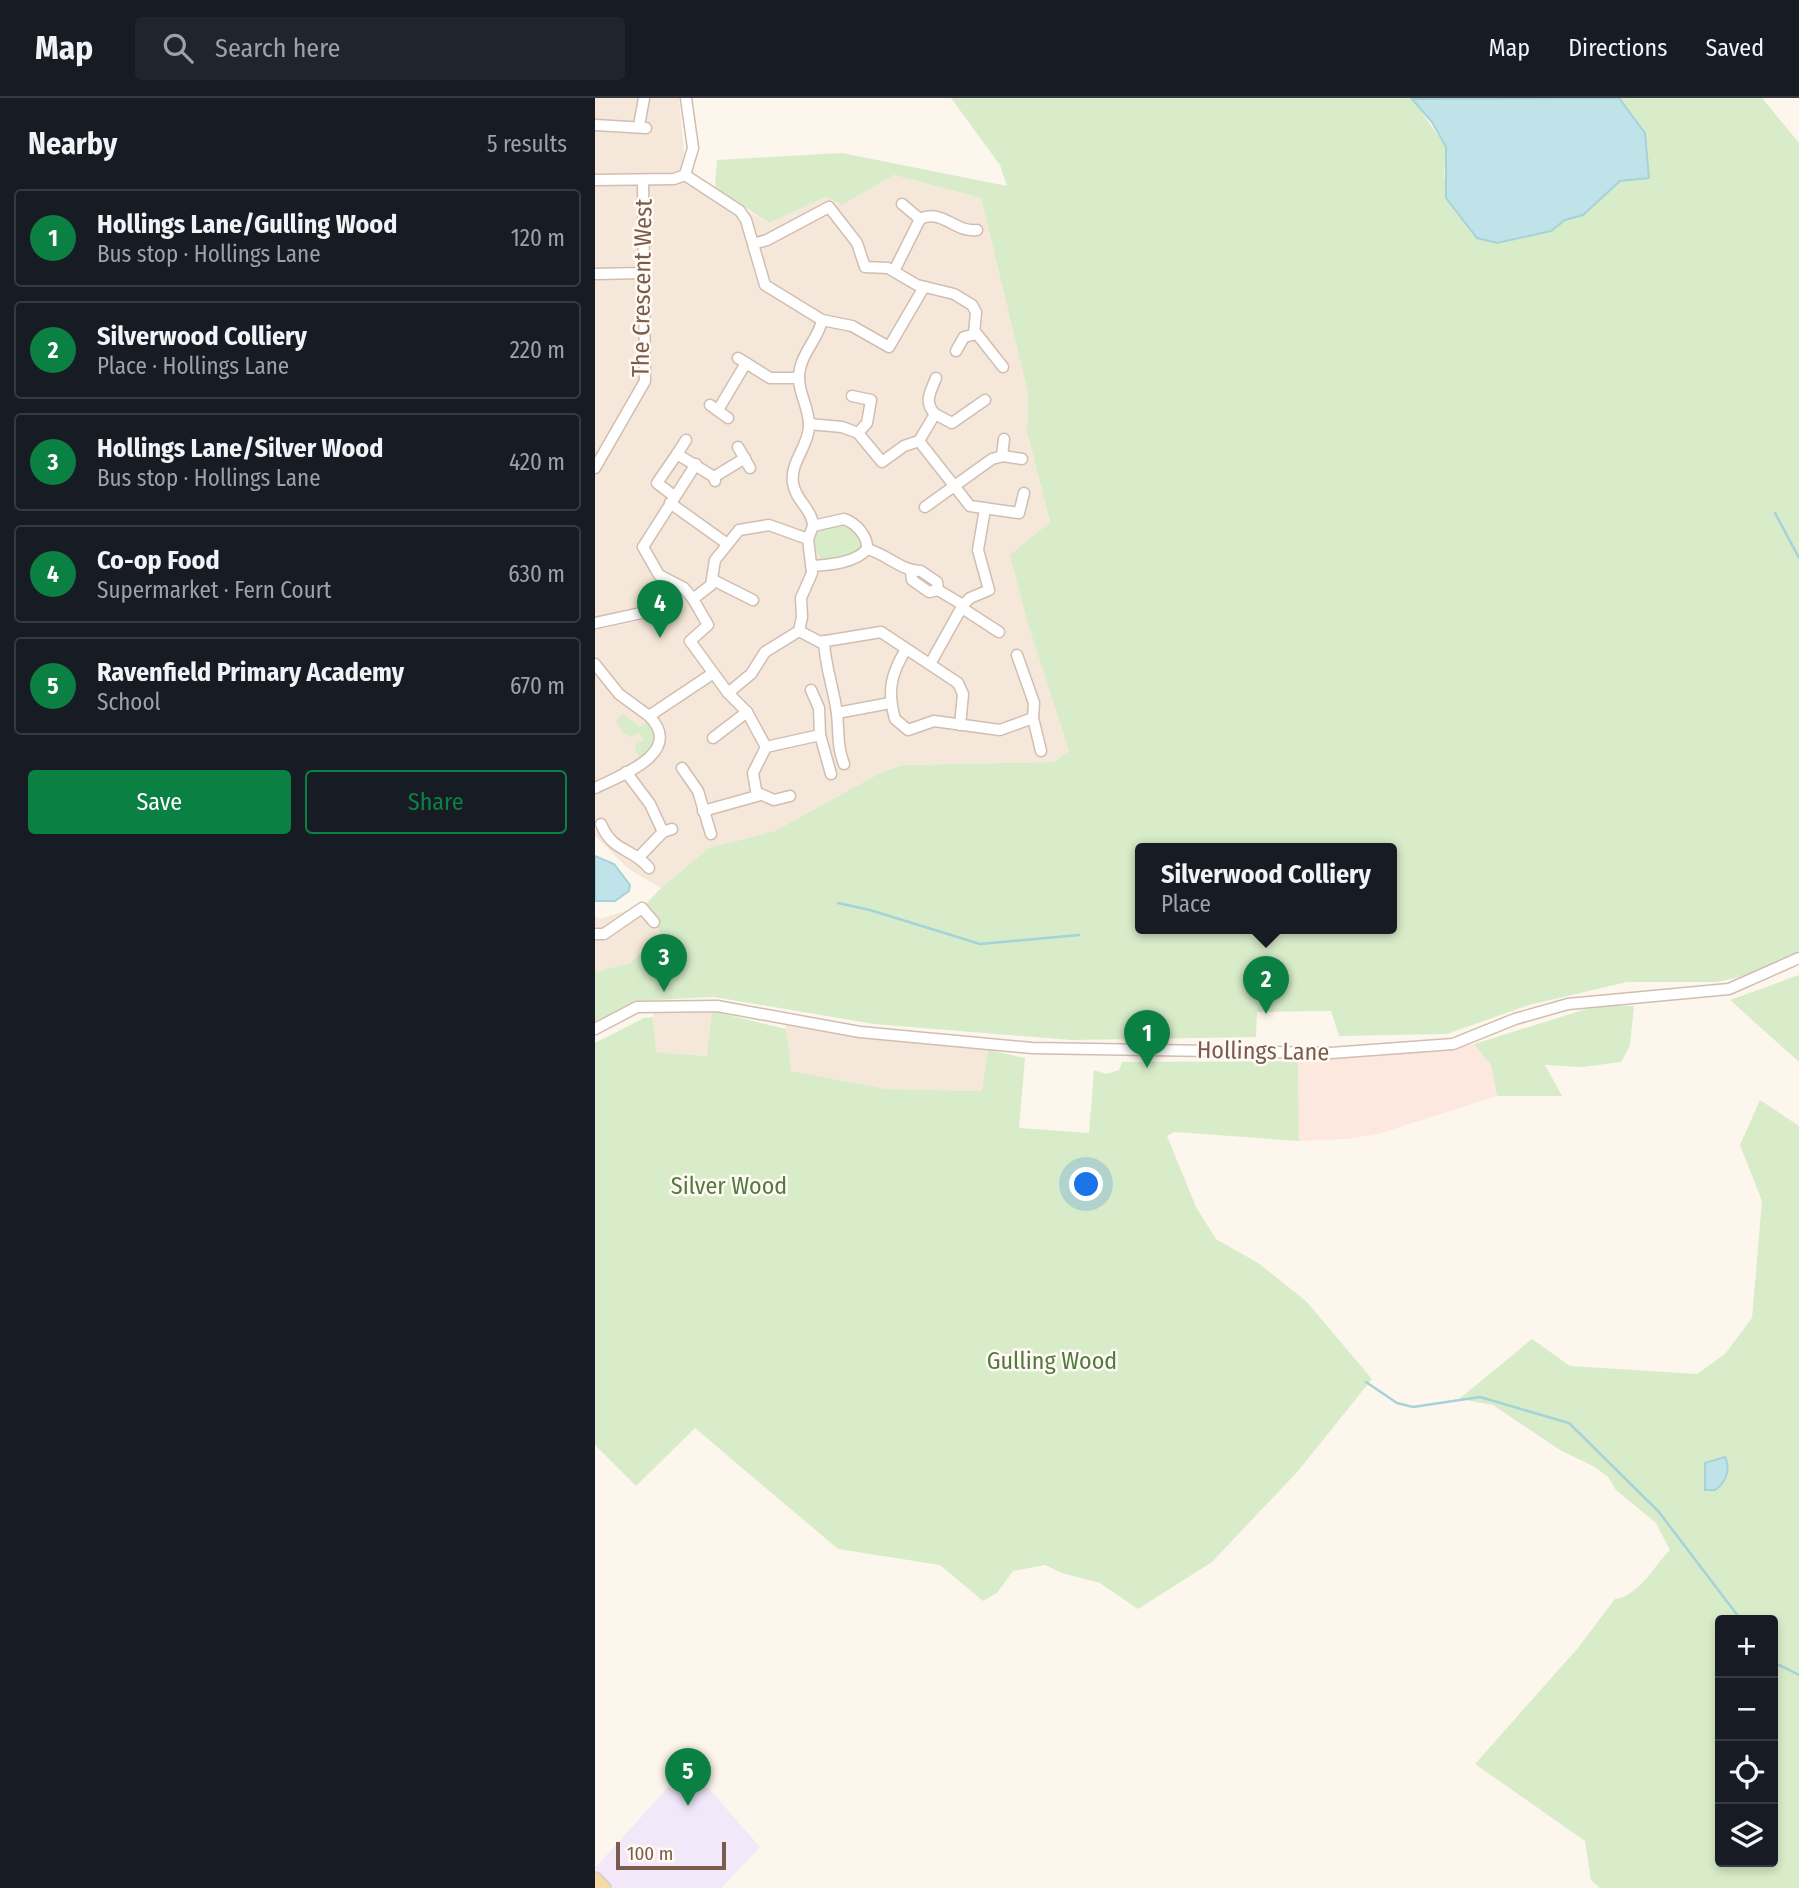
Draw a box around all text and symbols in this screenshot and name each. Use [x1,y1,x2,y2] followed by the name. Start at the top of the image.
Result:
[135,17,625,80] search box
[35,28,93,68] text: Map
[159,29,197,67] icon: search
[215,33,340,64] text: Search here
[1489,34,1530,62] text: Map
[1568,34,1667,62] text: Directions
[1705,34,1764,62] text: Saved
[28,126,117,162] text: Nearby
[487,130,567,158] text: 5 results
[626,198,658,377] street label: The Crescent West
[97,209,397,240] text: Hollings Lane/Gulling Wood
[48,224,58,252] text: 1
[511,224,565,252] text: 120 m
[97,240,321,268] text: Bus stop · Hollings Lane
[97,321,307,352] text: Silverwood Colliery
[48,336,58,364] text: 2
[510,336,565,364] text: 220 m
[97,352,289,380] text: Place · Hollings Lane
[97,433,383,464] text: Hollings Lane/Silver Wood
[48,448,58,476] text: 3
[509,448,565,476] text: 420 m
[97,464,321,492] text: Bus stop · Hollings Lane
[97,545,220,576] text: Co-op Food
[47,560,59,588] text: 4
[508,560,565,588] text: 630 m
[97,576,331,604] text: Supermarket · Fern Court
[637,580,683,638] pin: 4
[97,657,404,688] text: Ravenfield Primary Academy
[47,672,59,700] text: 5
[510,672,565,700] text: 670 m
[97,688,161,716] text: School
[28,770,291,834] button: Save
[305,770,567,834] button: Share
[1135,843,1397,934] popup
[1161,859,1371,890] text: Silverwood Colliery
[1161,890,1211,918] text: Place
[641,934,687,992] pin: 3
[1243,956,1289,1014] pin: 2
[1124,1010,1170,1068] pin: 1
[1197,1036,1329,1066] street label: Hollings Lane
[1069,1167,1103,1201] your location
[671,1172,787,1200] park label: Silver Wood
[987,1347,1117,1375] park label: Gulling Wood
[1715,1615,1778,1867] map controls
[1715,1615,1778,1678] button: +
[1715,1678,1778,1741] button: −
[1715,1741,1778,1804] button: locate
[665,1748,711,1806] pin: 5
[1715,1804,1778,1867] button: layers
[616,1839,726,1871] scale bar
[627,1842,673,1865] text: 100 m

